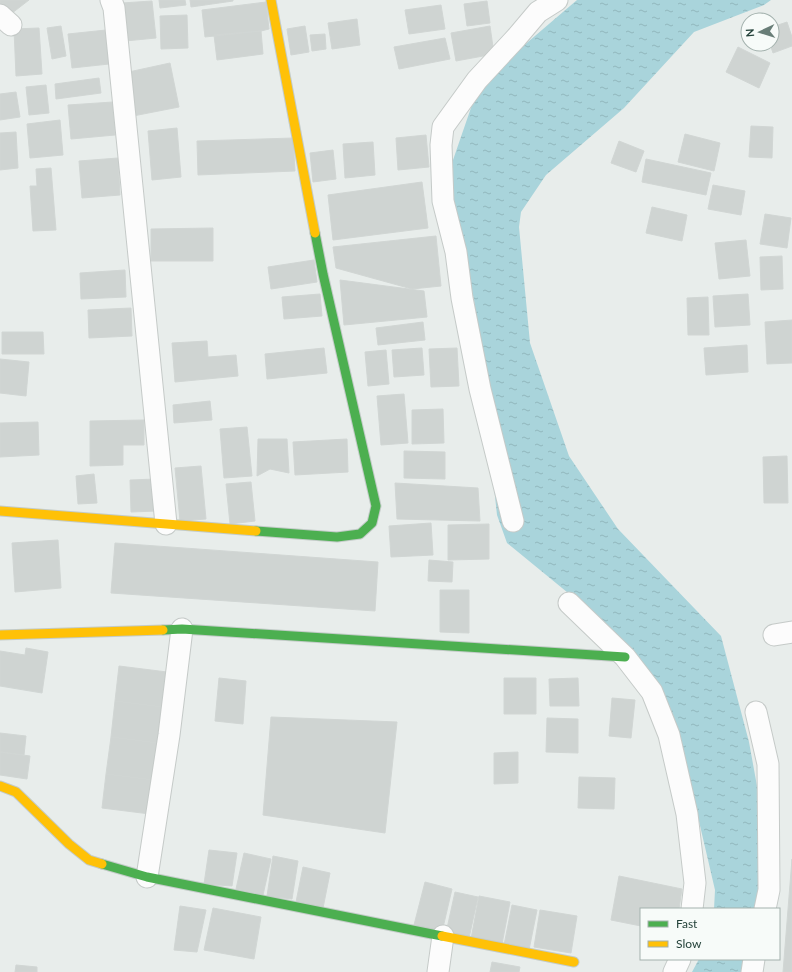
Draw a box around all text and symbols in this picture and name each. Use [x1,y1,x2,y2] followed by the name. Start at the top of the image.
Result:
[740,12,780,52] north arrow
[743,28,756,37] text: N
[640,908,780,960] legend
[676,916,698,931] text: Fast
[676,936,702,951] text: Slow

